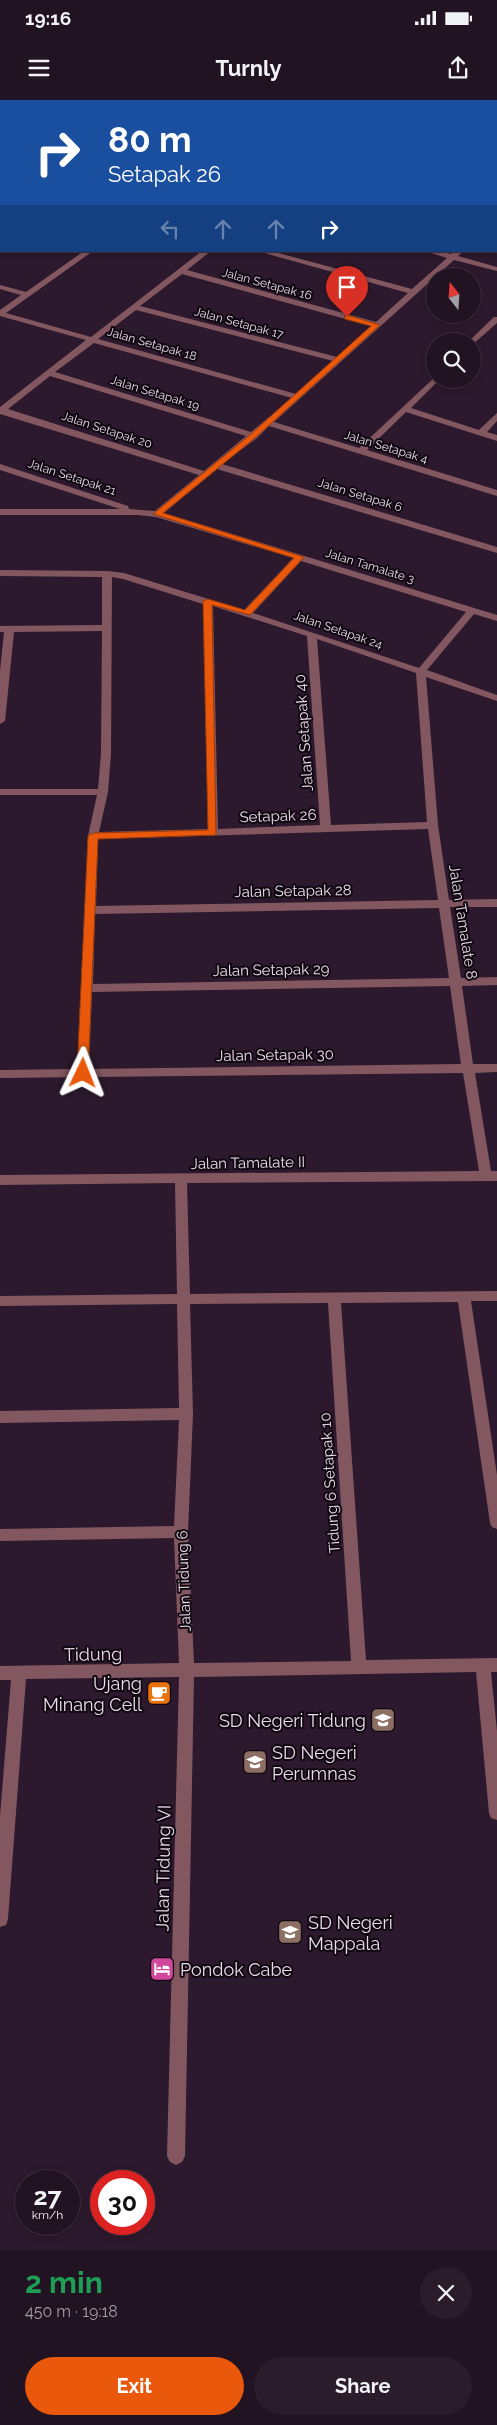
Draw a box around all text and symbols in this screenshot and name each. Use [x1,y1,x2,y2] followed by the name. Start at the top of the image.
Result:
[25,7,71,29] text: 19:16
[25,54,53,82] icon: menu
[444,54,472,82] icon: share
[215,55,282,81] text: Turnly
[108,119,192,160] text: 80 m
[25,120,90,185] icon: right
[108,161,221,187] text: Setapak 26
[156,215,184,243] icon: left
[209,215,237,243] icon: ahead
[262,215,290,243] icon: ahead
[315,215,343,243] icon: right
[220,265,314,303] street label: Jalan Setapak 16
[326,266,368,317] pin
[426,268,481,322] north arrow
[426,268,481,388] map controls
[333,273,361,301] icon: arrive
[193,304,286,342] street label: Jalan Setapak 17
[106,325,198,363] street label: Jalan Setapak 18
[426,333,481,388] button: search
[109,373,201,413] street label: Jalan Setapak 19
[60,409,154,451] street label: Jalan Setapak 20
[342,428,430,467] street label: Jalan Setapak 4
[26,456,118,498] street label: Jalan Setapak 21
[316,476,404,514] street label: Jalan Setapak 6
[324,546,416,586] street label: Jalan Tamalate 3
[292,608,385,652] street label: Jalan Setapak 24
[291,674,317,792] street label: Jalan Setapak 40
[239,806,317,826] street label: Setapak 26
[445,863,481,981] street label: Jalan Tamalate 8
[234,881,352,901] street label: Jalan Setapak 28
[212,960,330,980] street label: Jalan Setapak 29
[216,1045,334,1065] street label: Jalan Setapak 30
[56,1046,108,1098] position arrow
[191,1153,305,1173] street label: Jalan Tamalate II
[316,1412,344,1554] street label: Tidung 6 Setapak 10
[173,1530,195,1632] street label: Jalan Tidung 6
[64,1643,122,1665] street label: Tidung
[43,1673,142,1715] place label: Ujang Minang Cell
[146,1680,172,1706] cafe icon: Ujang Minang Cell
[370,1707,396,1733] school or university icon: SD Negeri Tidung
[219,1710,366,1731] place label: SD Negeri Tidung
[272,1742,357,1784] place label: SD Negeri Perumnas
[242,1749,268,1775] school or university icon: SD Negeri Perumnas
[151,1804,175,1932] street label: Jalan Tidung VI
[308,1912,393,1954] place label: SD Negeri Mappala
[277,1919,303,1945] school or university icon: SD Negeri Mappala
[149,1956,175,1982] hotel icon: Pondok Cabe
[180,1959,293,1980] place label: Pondok Cabe
[90,2170,155,2235] speed limit sign: 30
[33,2181,62,2211] text: 27
[32,2208,63,2222] text: km/h
[25,2265,103,2300] text: 2 min
[420,2267,472,2319] button: close
[25,2302,118,2321] text: 450 m · 19:18
[25,2357,244,2415] button: Exit
[254,2357,472,2415] button: Share

